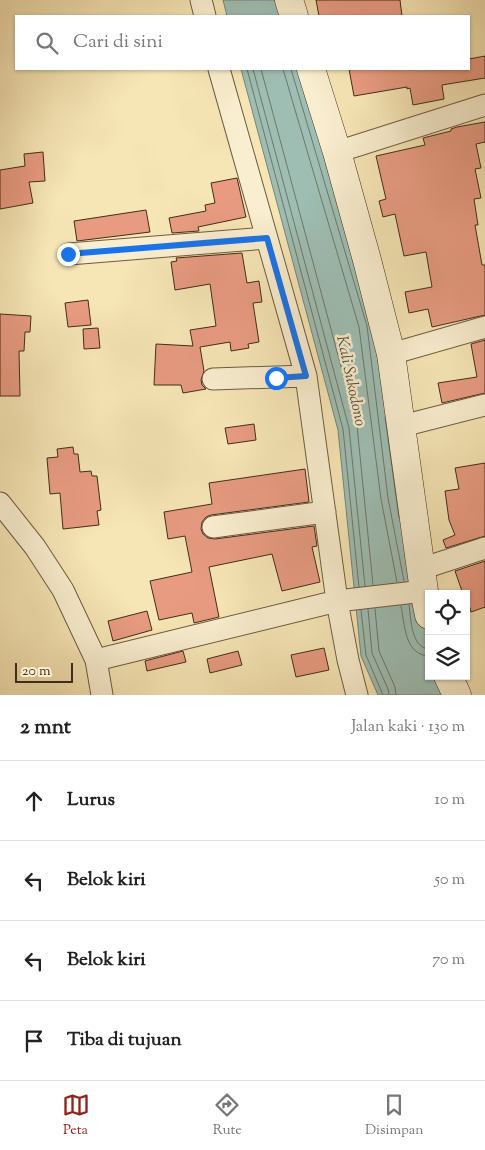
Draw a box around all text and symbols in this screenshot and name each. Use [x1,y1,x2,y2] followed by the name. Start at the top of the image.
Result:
[15,15,470,70] search box
[33,29,61,57] icon: search
[73,29,163,56] text: Cari di sini
[57,243,80,266] route end
[329,334,371,428] water label: Kali Sukodono
[265,367,288,390] route start
[425,590,470,680] map controls
[425,590,470,635] button: locate
[425,635,470,680] button: layers
[15,660,72,683] scale bar
[22,662,51,682] text: 20 m
[20,713,71,743] text: 2 mnt
[351,716,465,739] text: Jalan kaki · 130 m
[20,787,48,815] icon: ahead
[67,787,115,814] text: Lurus
[435,789,465,812] text: 10 m
[20,867,48,895] icon: left
[67,867,146,894] text: Belok kiri
[434,869,465,892] text: 50 m
[20,947,48,975] icon: left
[67,947,146,974] text: Belok kiri
[432,949,465,972] text: 70 m
[20,1027,48,1055] icon: arrive
[67,1027,182,1054] text: Tiba di tujuan
[62,1091,90,1141] tab: Peta
[213,1091,242,1141] tab: Rute
[365,1091,423,1141] tab: Disimpan

